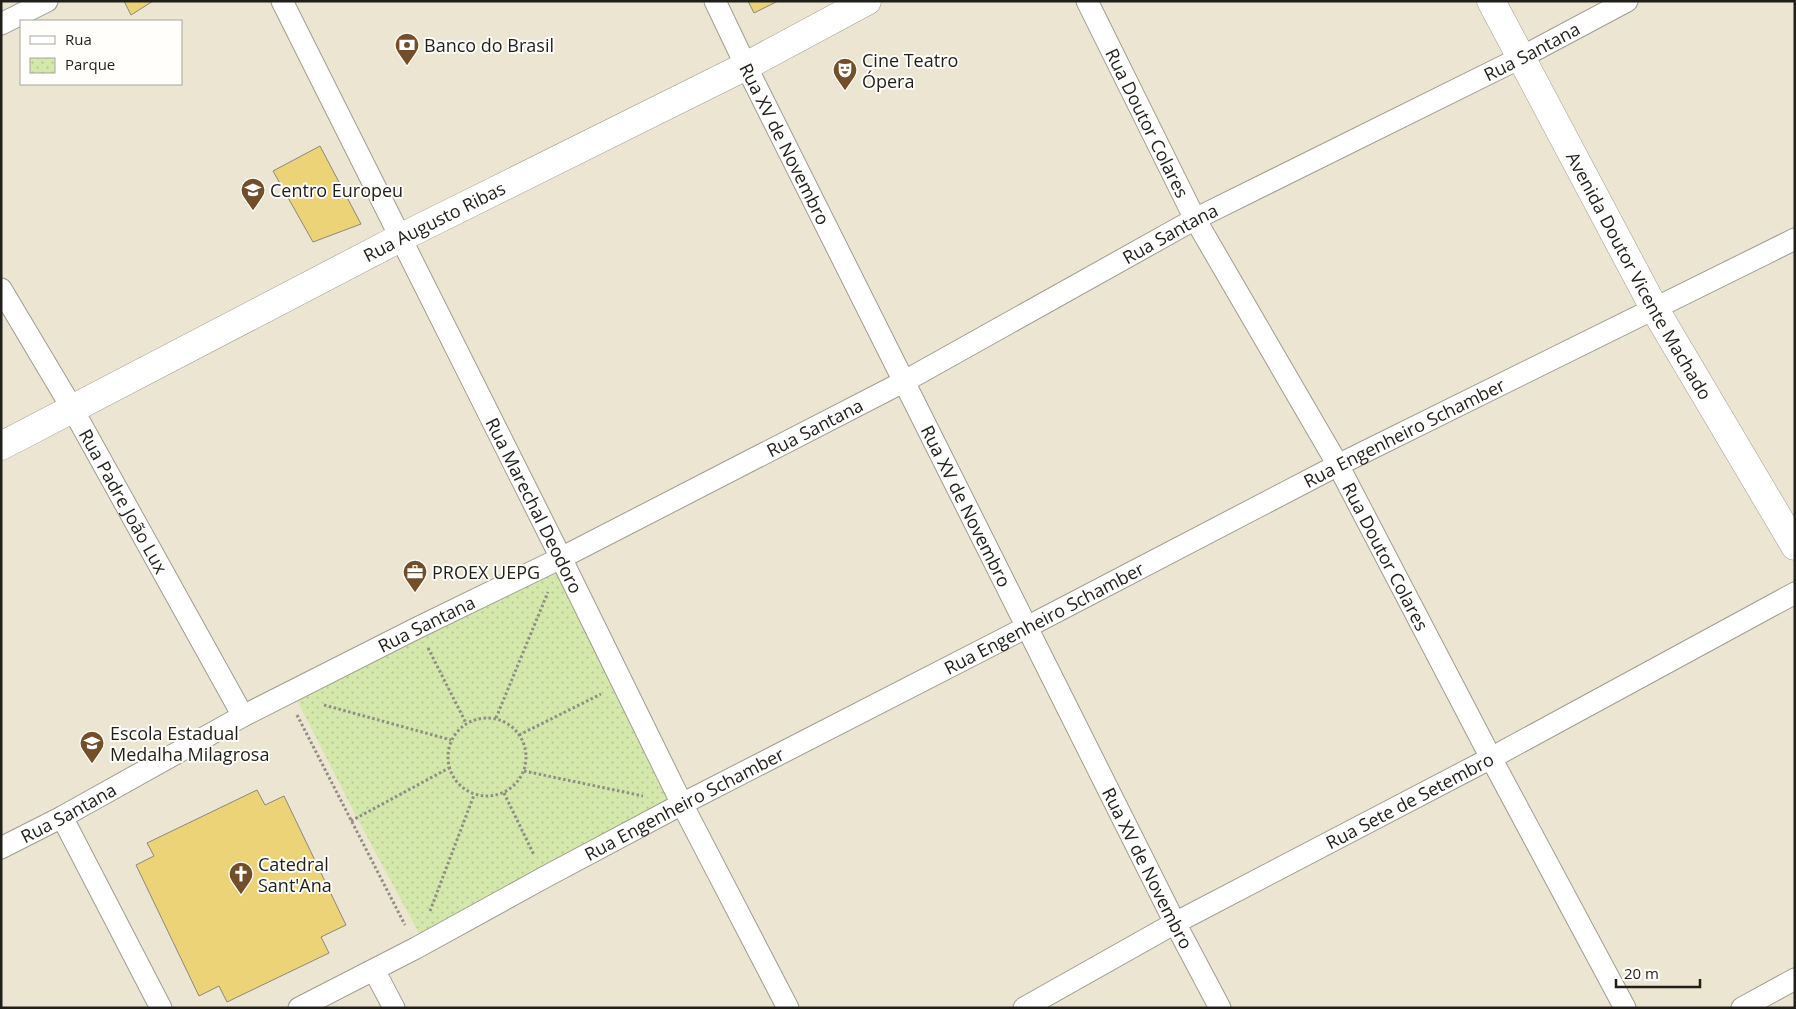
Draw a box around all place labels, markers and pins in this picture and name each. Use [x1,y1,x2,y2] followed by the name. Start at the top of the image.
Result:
[394,32,420,66] bank icon: Banco do Brasil
[424,33,554,57] place label: Banco do Brasil
[862,48,958,93] place label: Cine Teatro Ópera
[832,57,858,91] theatre icon: Cine Teatro Ópera
[240,177,266,211] school or university icon: Centro Europeu
[270,178,403,202] place label: Centro Europeu
[402,559,428,593] office icon: PROEX UEPG
[432,560,540,584] place label: PROEX UEPG
[110,721,269,766] place label: Escola Estadual Medalha Milagrosa
[79,730,105,764] school or university icon: Escola Estadual Medalha Milagrosa
[258,852,332,897] place label: Catedral Sant'Ana
[228,861,254,895] church icon: Catedral Sant'Ana

